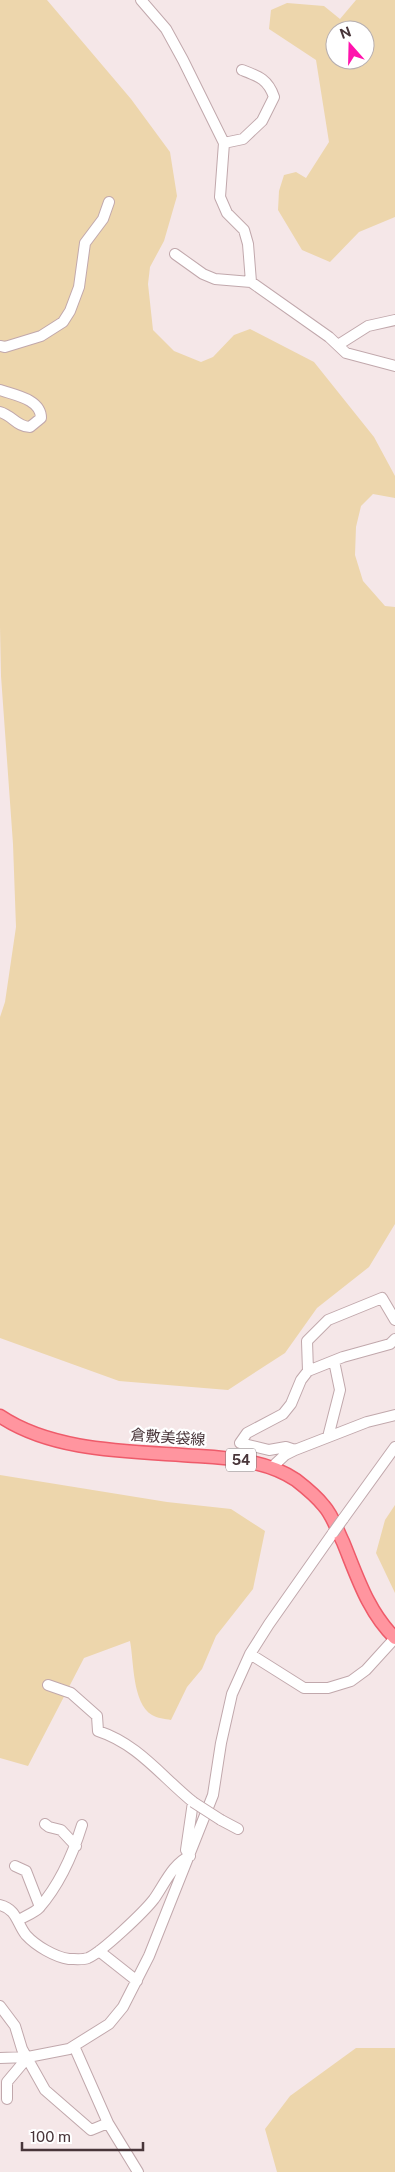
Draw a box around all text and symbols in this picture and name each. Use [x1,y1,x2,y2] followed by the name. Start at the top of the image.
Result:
[325,20,375,70] north arrow
[338,23,353,42] text: N
[130,1426,206,1448] street label: 倉敷美袋線
[226,1448,256,1472] road number: 54
[22,2120,144,2152] scale bar
[30,2128,71,2145] text: 100 m

